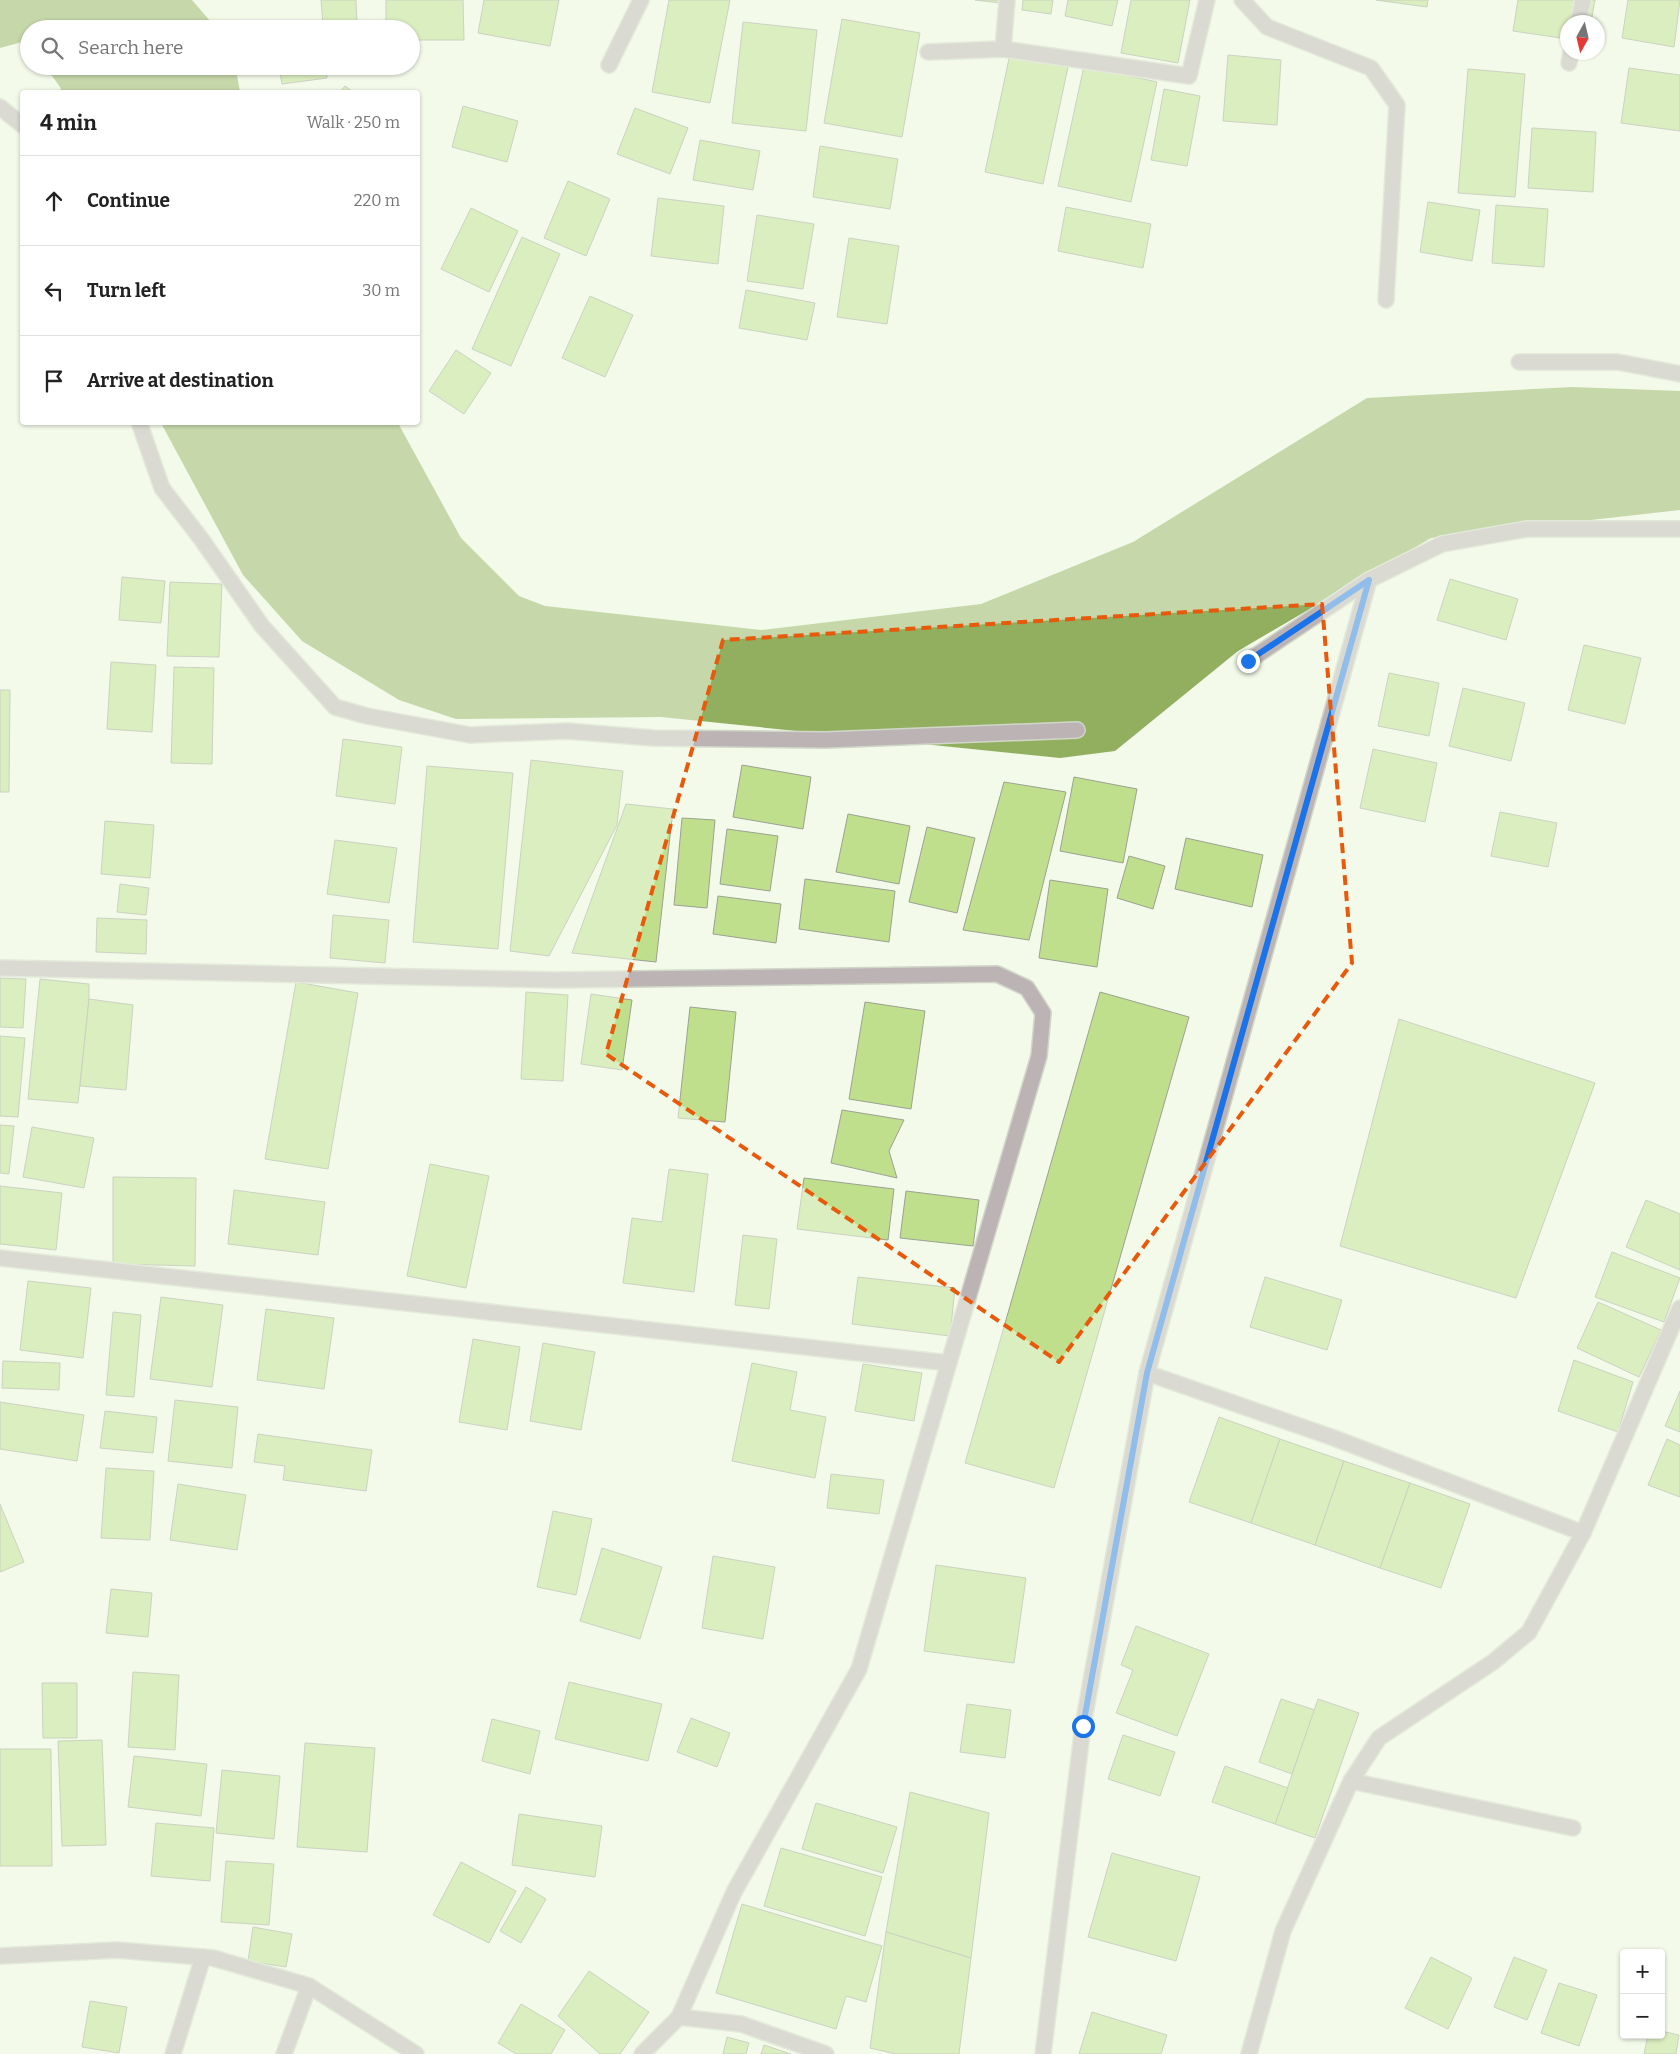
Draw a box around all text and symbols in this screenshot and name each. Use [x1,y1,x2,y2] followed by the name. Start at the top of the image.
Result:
[1560,15,1605,60] north arrow
[20,20,420,75] search box
[38,34,66,62] icon: search
[78,36,183,59] text: Search here
[40,110,97,136] text: 4 min
[307,113,400,132] text: Walk · 250 m
[40,187,68,215] icon: ahead
[87,189,170,212] text: Continue
[354,191,400,210] text: 220 m
[40,277,68,305] icon: left
[87,279,166,302] text: Turn left
[362,281,400,300] text: 30 m
[40,367,68,395] icon: arrive
[87,369,274,392] text: Arrive at destination
[1237,650,1260,673] route end
[1072,1715,1095,1738] route start
[1620,1949,1665,2039] map controls
[1620,1949,1665,1994] button: +
[1620,1994,1665,2039] button: −

